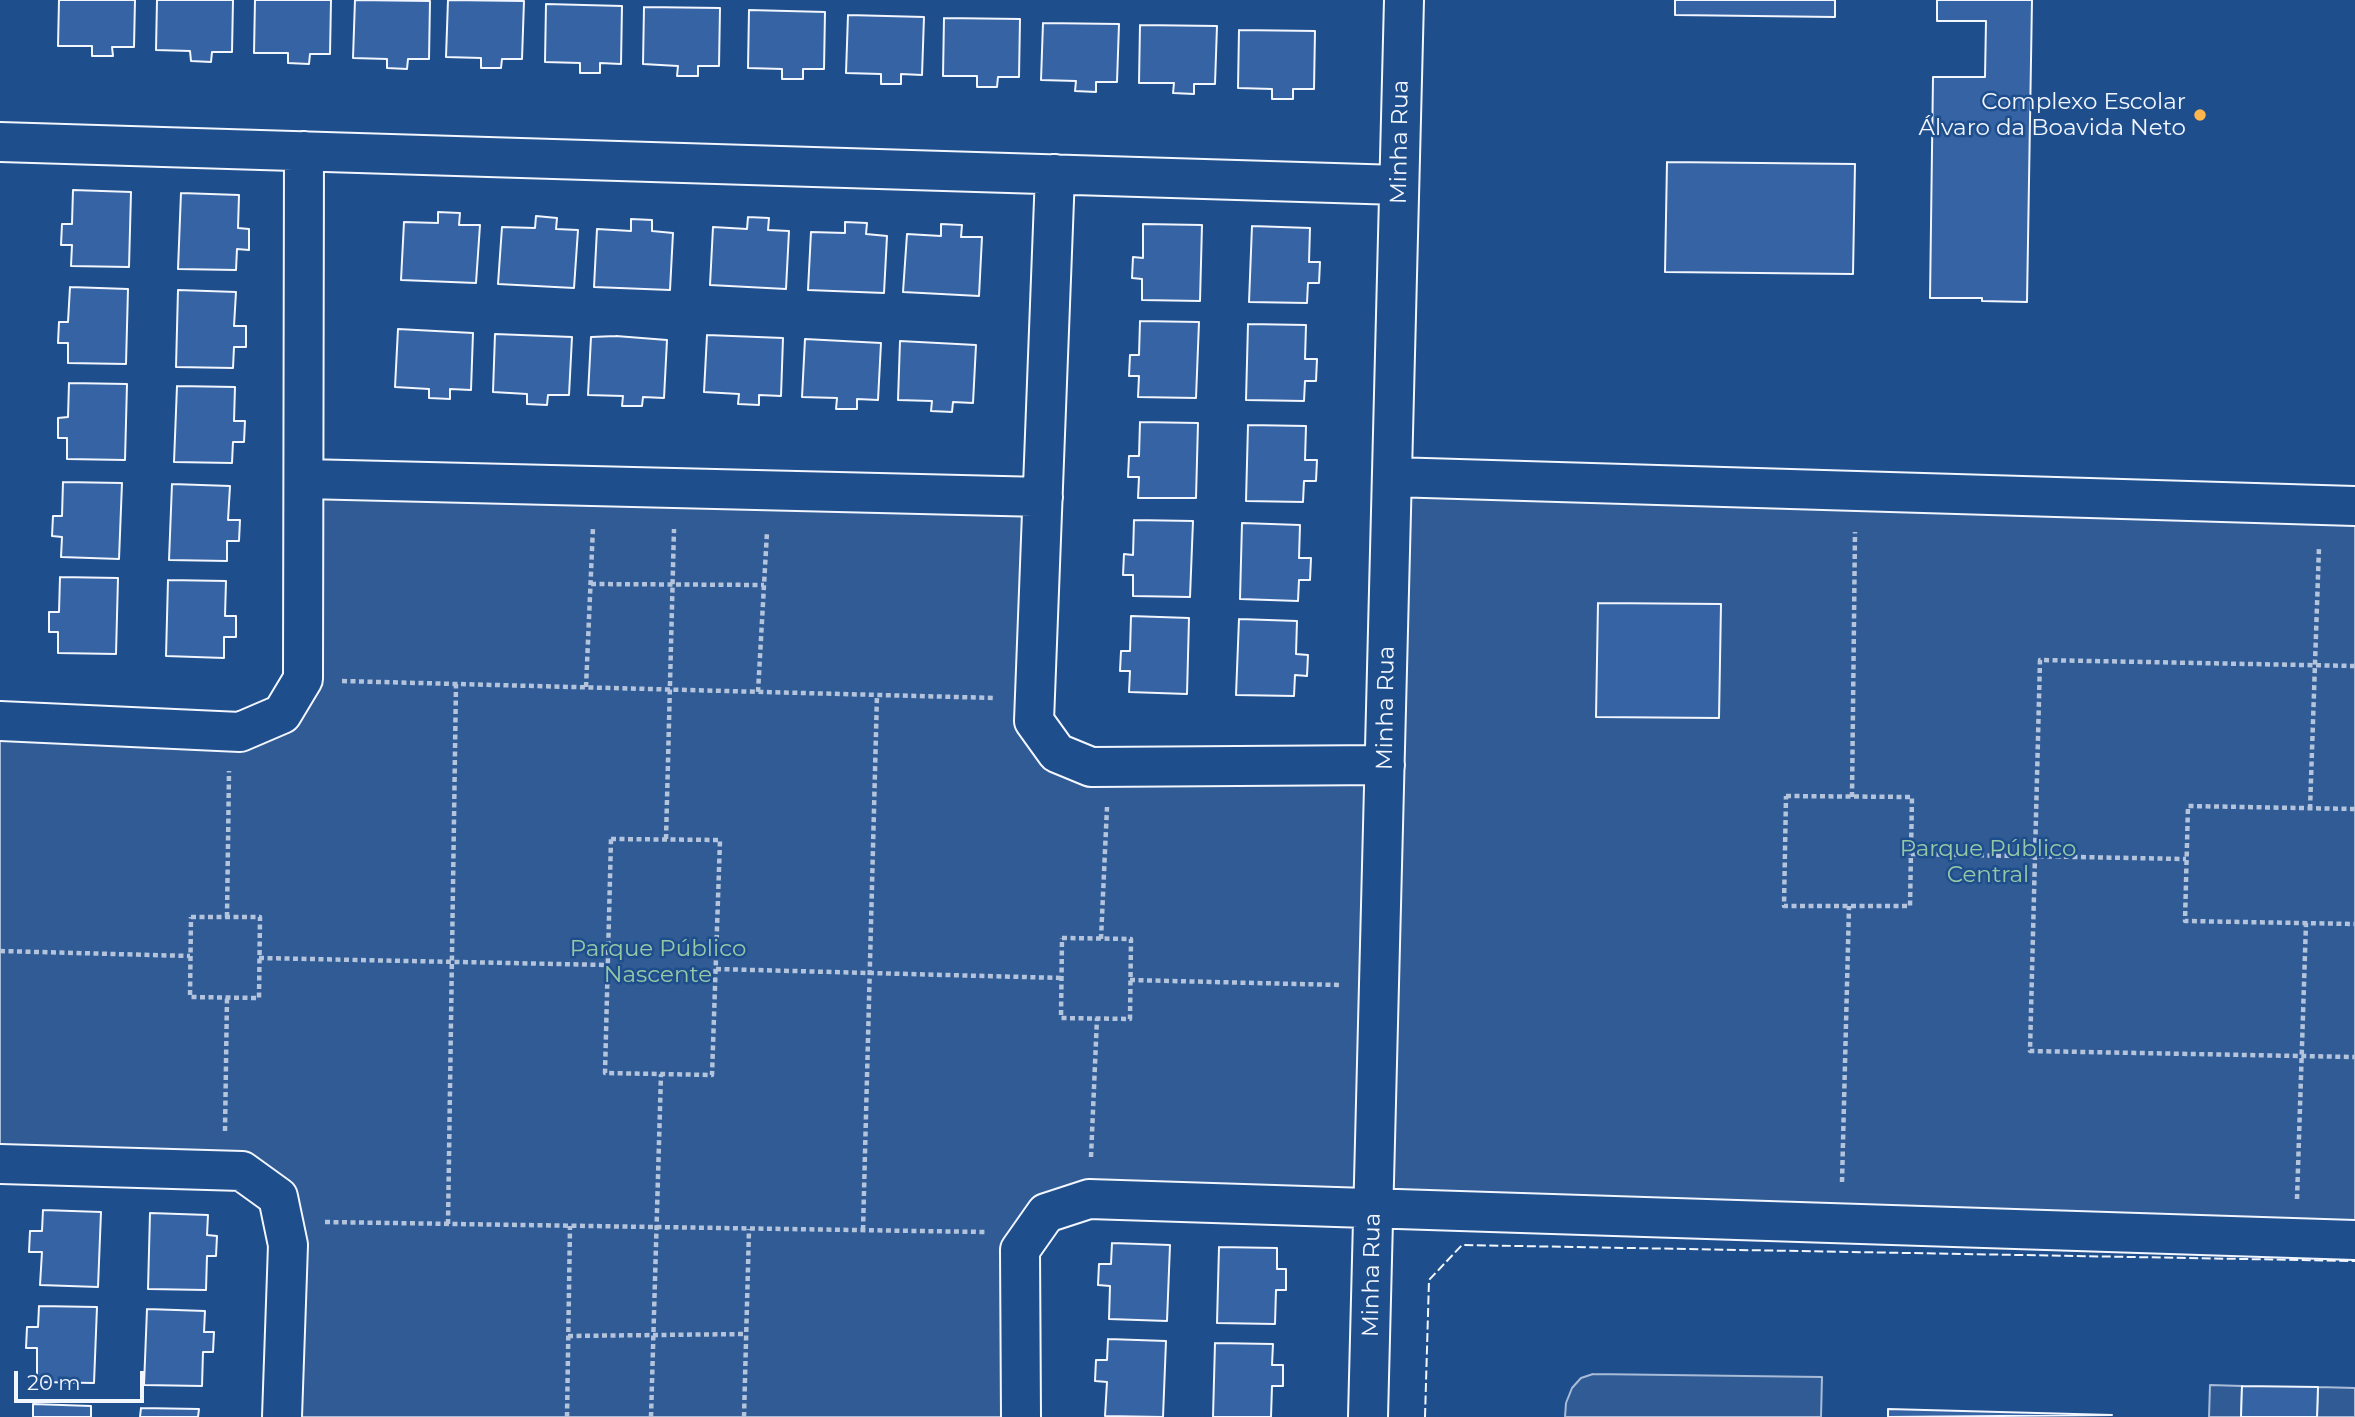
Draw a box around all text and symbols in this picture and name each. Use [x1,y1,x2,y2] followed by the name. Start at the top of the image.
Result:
[1385,80,1415,204] street label: Minha Rua
[1918,88,2186,142] place label: Complexo Escolar Álvaro da Boavida Neto
[2192,107,2208,123] marker: Complexo Escolar Álvaro da Boavida Neto
[1371,646,1401,770] street label: Minha Rua
[1900,835,2076,889] park label: Parque Público Central
[570,935,746,989] park label: Parque Público Nascente
[1357,1213,1387,1337] street label: Minha Rua
[18,1358,147,1402] scale bar
[27,1370,81,1395] text: 20 m

